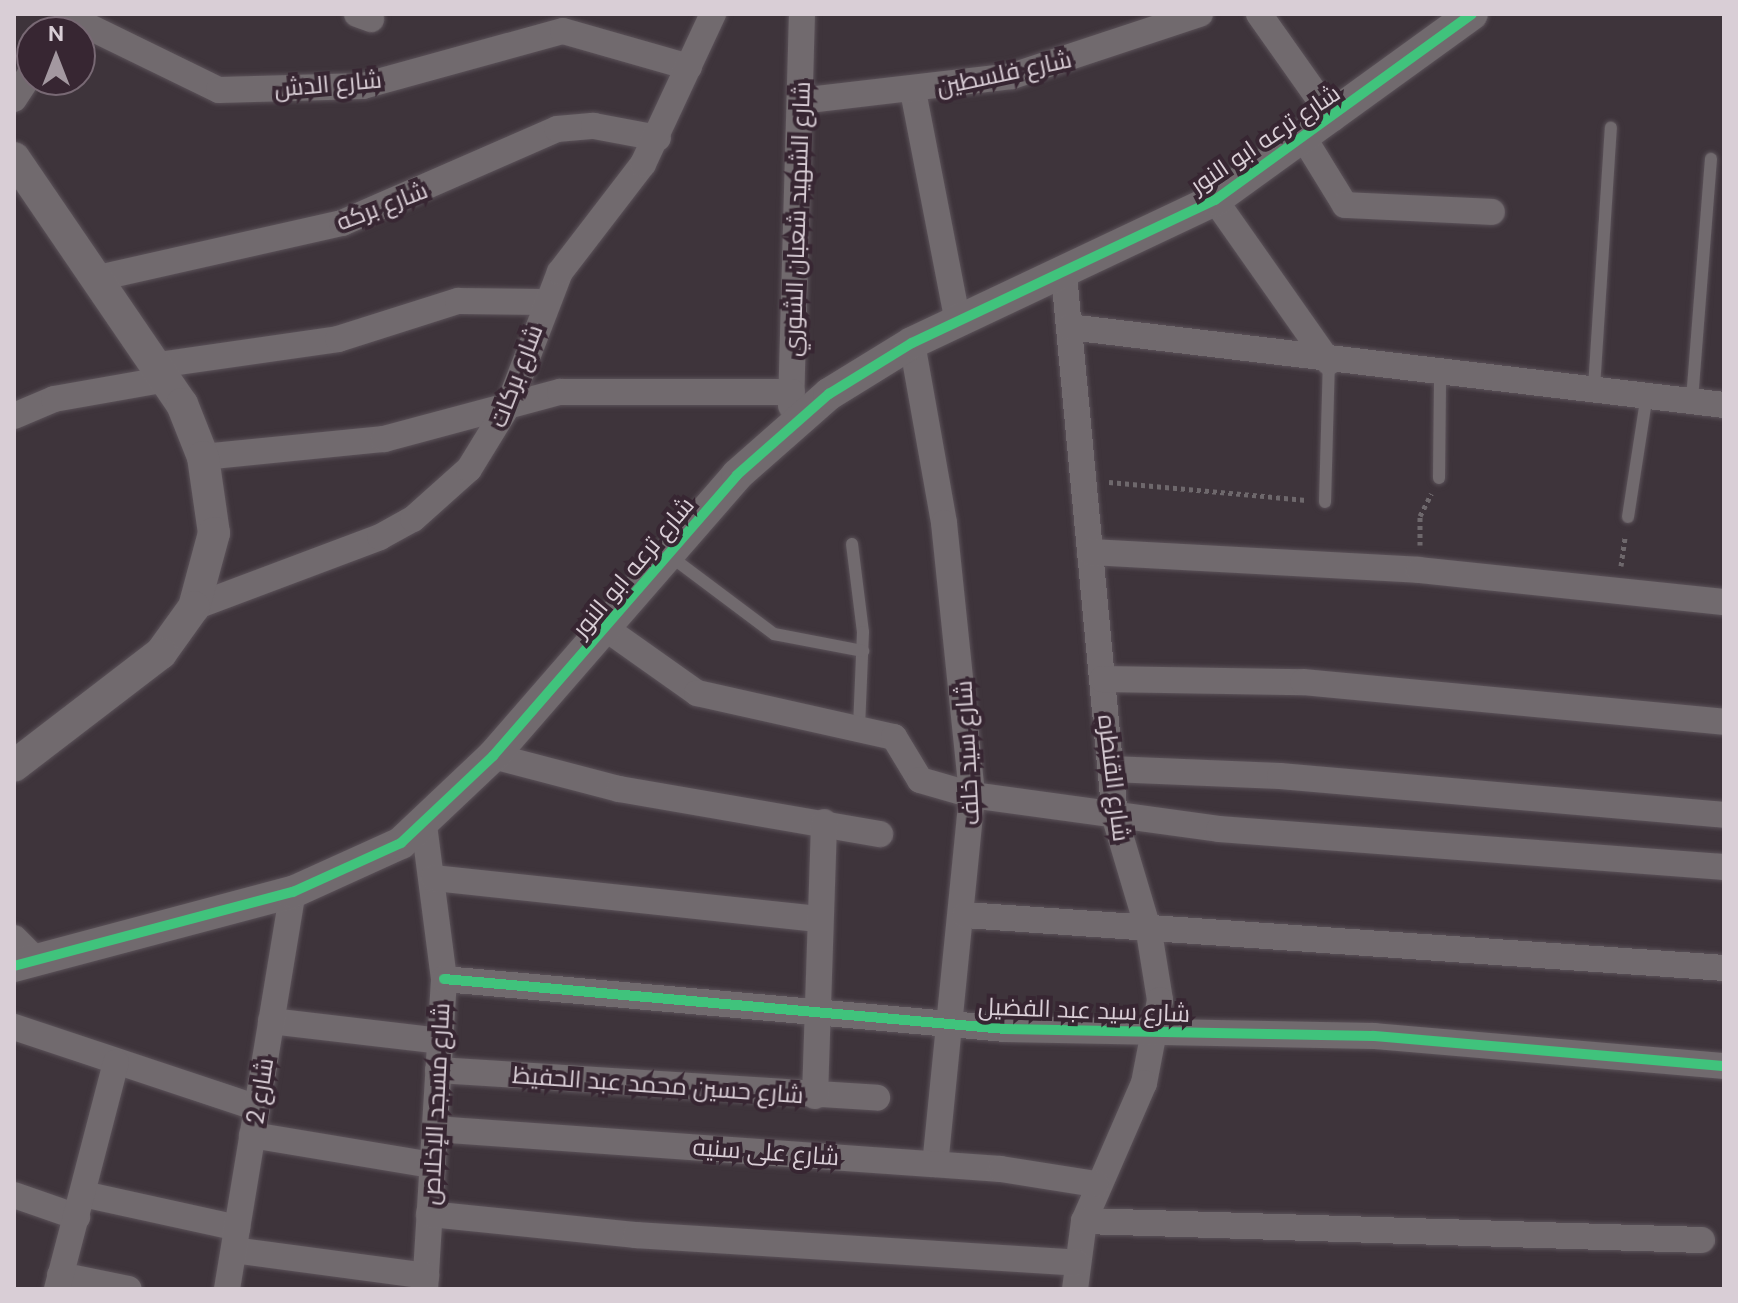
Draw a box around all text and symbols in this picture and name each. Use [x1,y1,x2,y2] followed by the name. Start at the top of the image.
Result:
[16,16,96,96] north arrow
[48,19,64,48] text: N
[934,45,1074,101] street label: شارع فلسطين
[273,65,383,103] street label: شارع الدش
[1185,78,1345,200] street label: شارع ترعه ابو النور
[778,81,816,357] street label: شارع الشهيد شعبان الشوري
[332,175,432,237] street label: شارع بركه
[483,321,549,431] street label: شارع بركات
[566,491,700,643] street label: شارع ترعه ابو النور
[949,680,985,826] street label: شارع سيد خلف
[1092,713,1136,843] street label: شارع القنطره
[977,992,1191,1028] street label: شارع سيد عبد الفضيل
[416,1002,456,1206] street label: شارع مسجد الإخلاص
[241,1056,279,1126] street label: شارع 2
[511,1060,805,1110] street label: شارع حسين محمد عبد الحفيظ
[692,1133,840,1171] street label: شارع على سنيه

